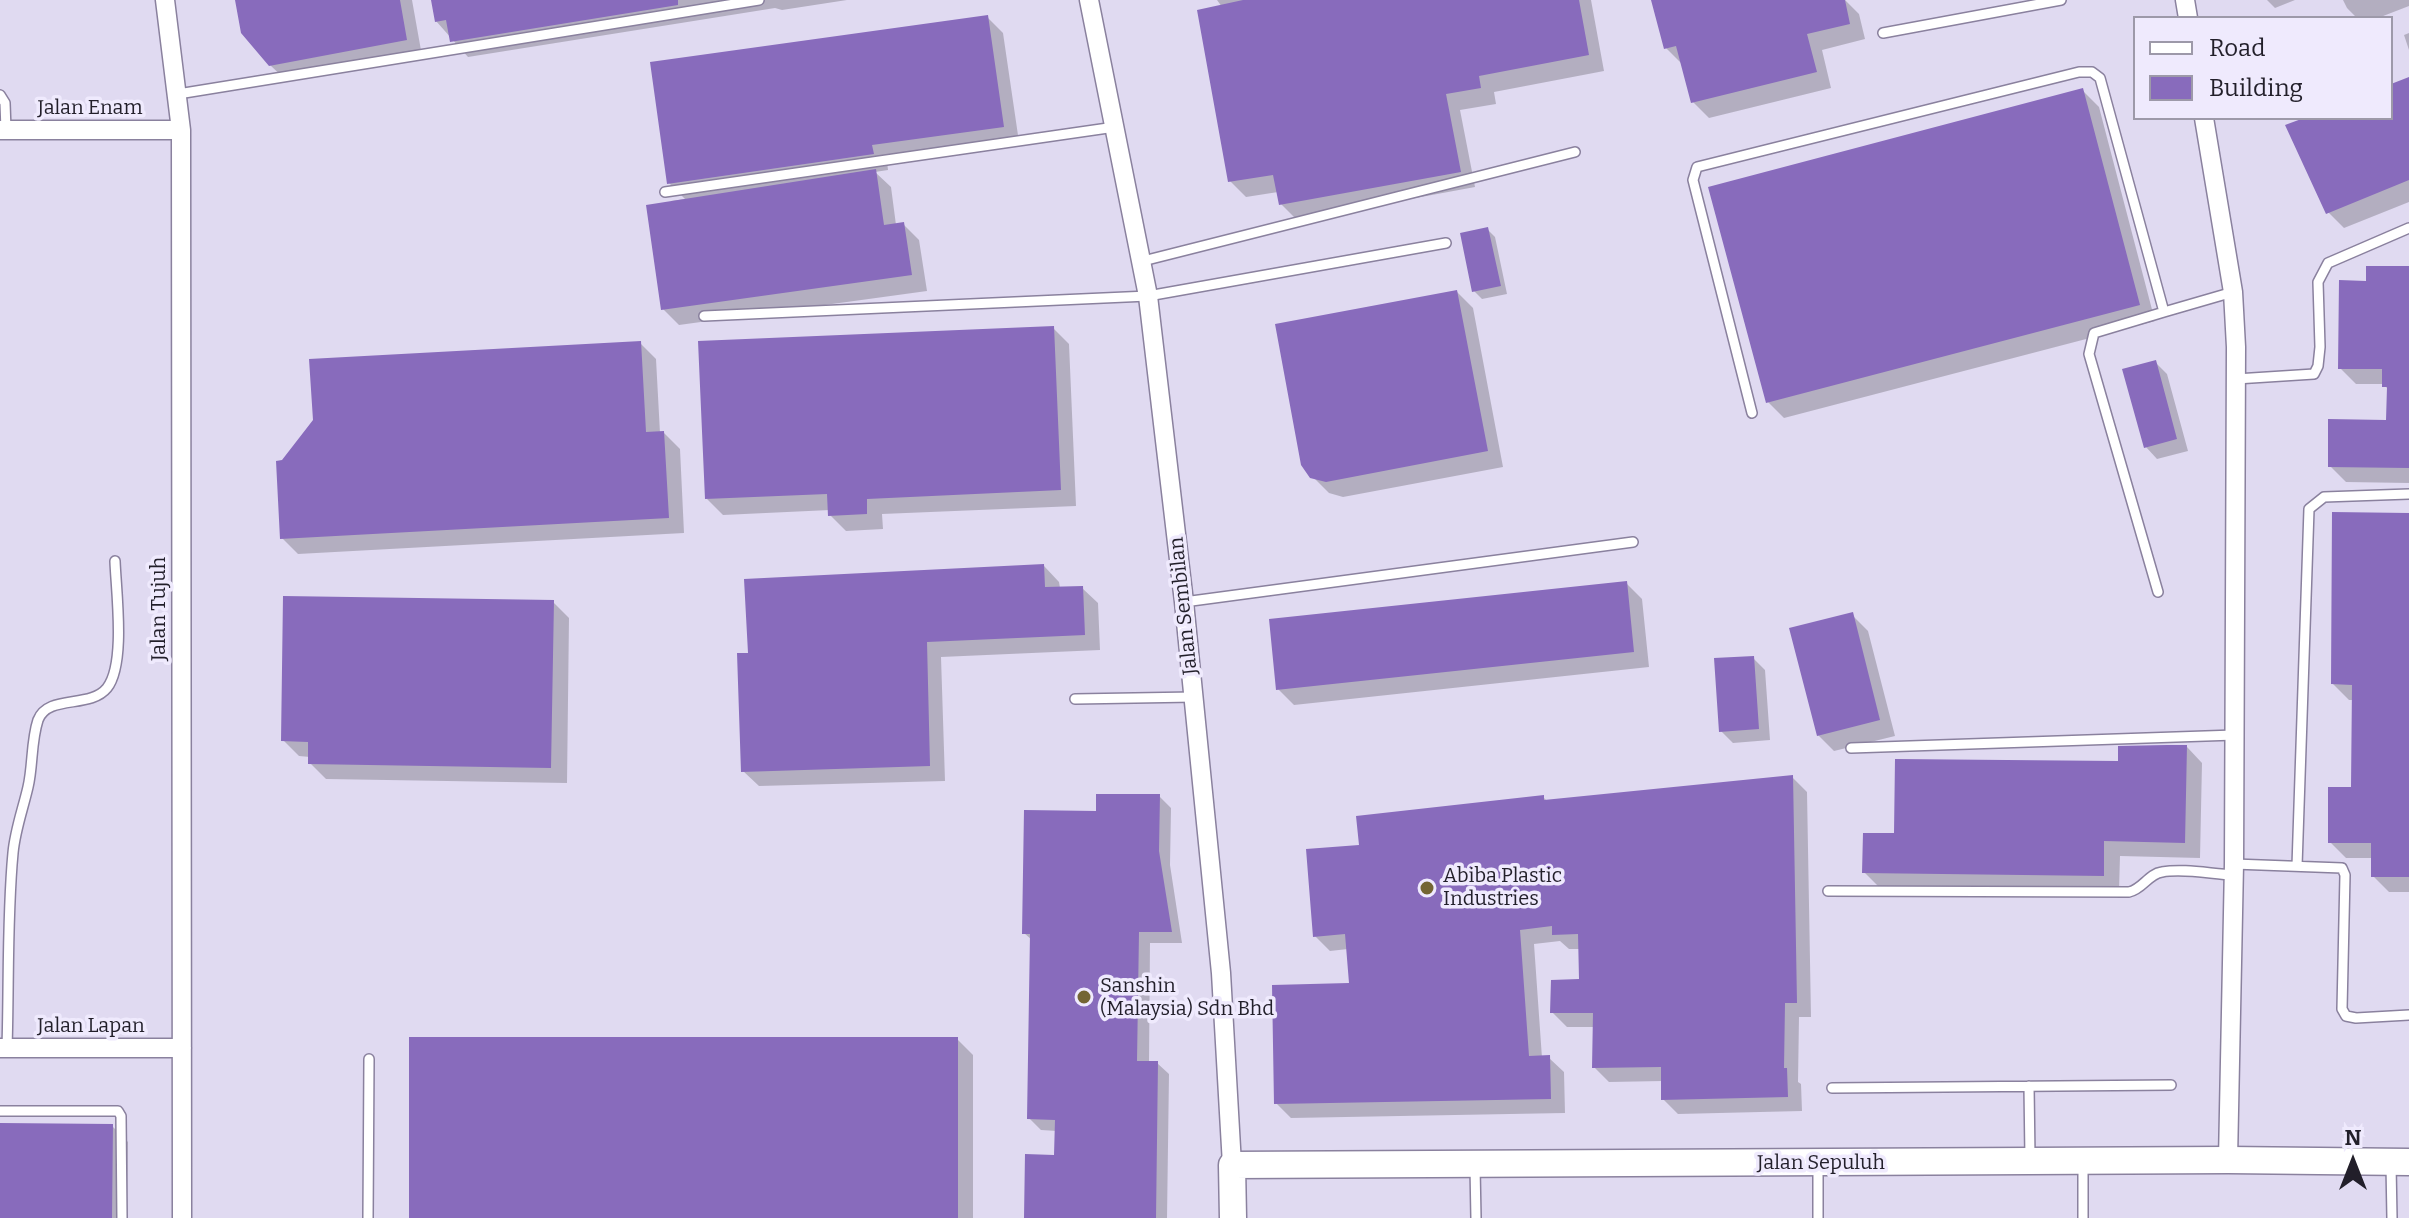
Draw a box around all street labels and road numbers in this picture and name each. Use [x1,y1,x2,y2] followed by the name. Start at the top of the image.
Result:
[37,96,143,120] street label: Jalan Enam
[1165,536,1203,676] street label: Jalan Sembilan
[147,557,171,661] street label: Jalan Tujuh
[37,1014,145,1038] street label: Jalan Lapan
[1757,1151,1885,1175] street label: Jalan Sepuluh

